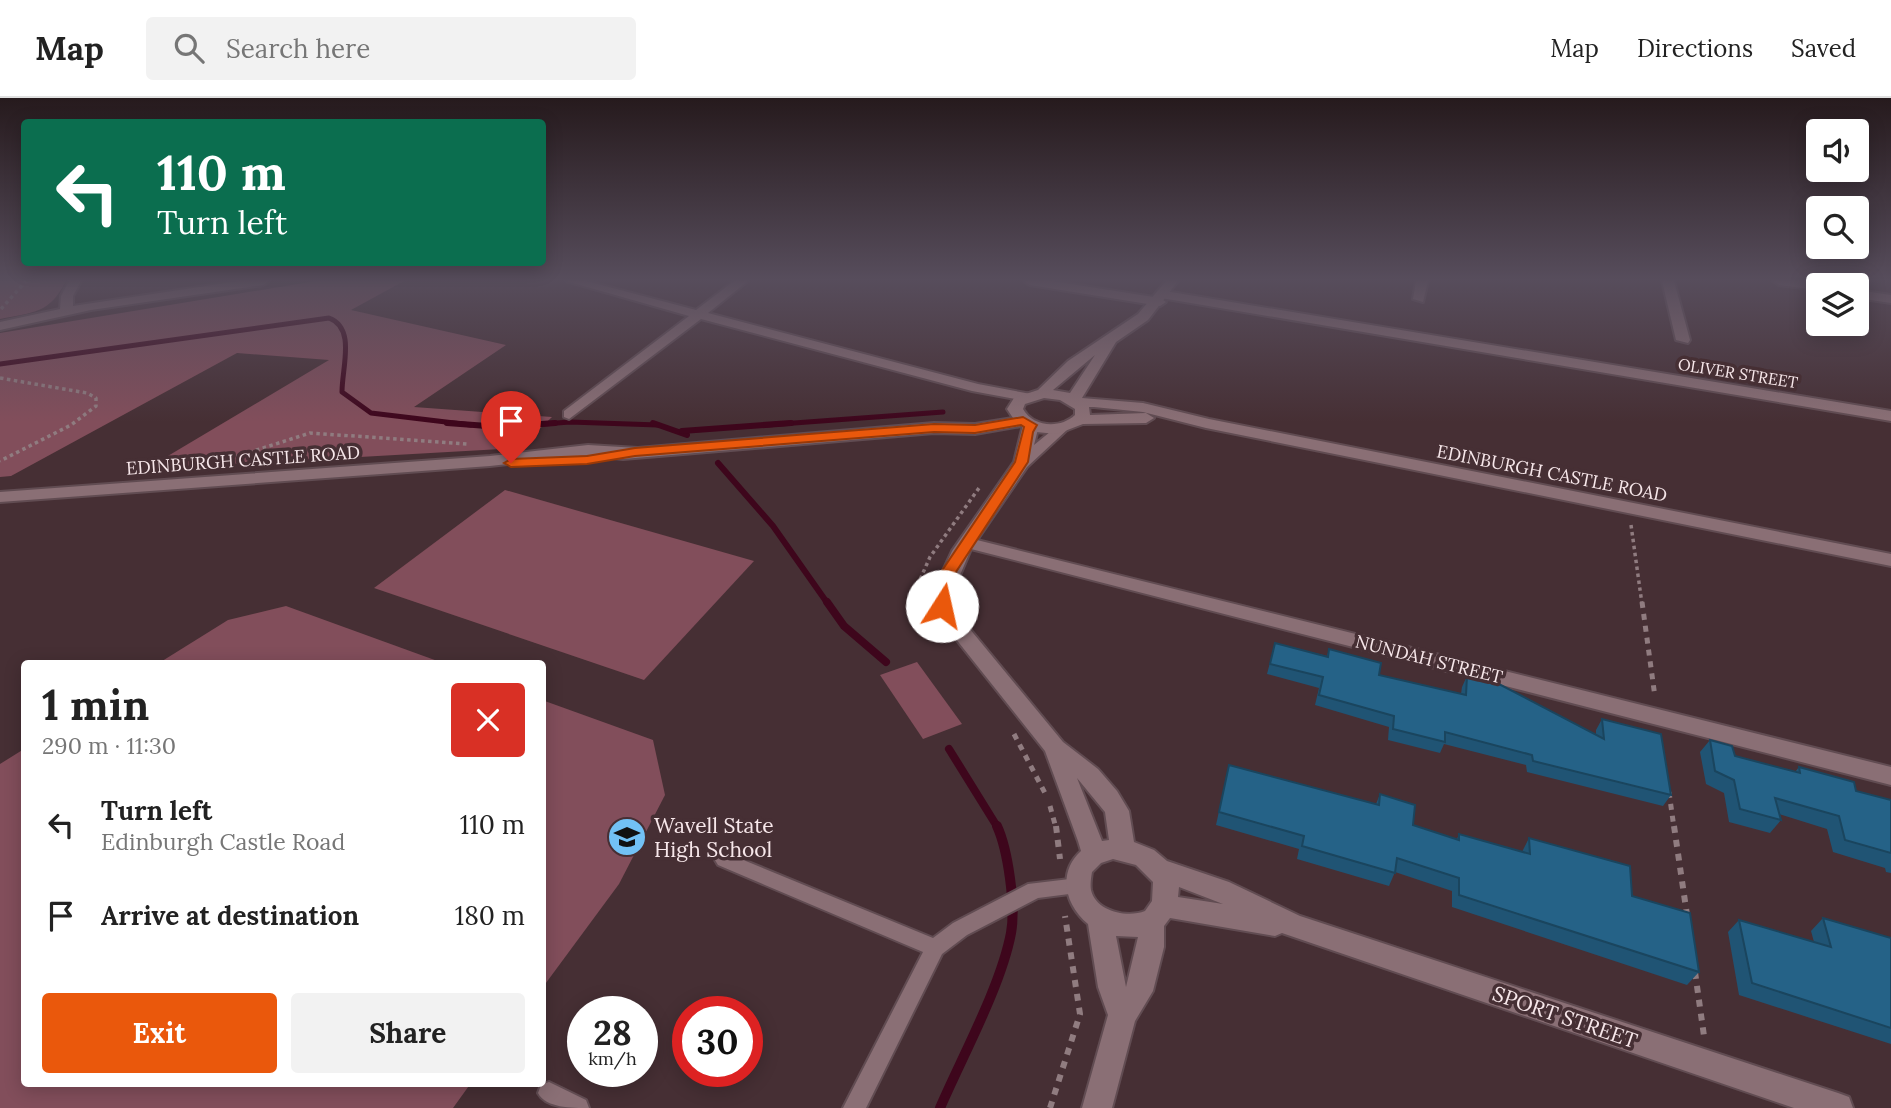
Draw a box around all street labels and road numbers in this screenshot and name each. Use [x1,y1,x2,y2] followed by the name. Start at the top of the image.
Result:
[1677,354,1799,392] street label: OLIVER STREET
[1435,439,1669,507] street label: EDINBURGH CASTLE ROAD
[125,440,361,480] street label: EDINBURGH CASTLE ROAD
[1353,630,1506,689] street label: NUNDAH STREET
[1489,980,1641,1054] street label: SPORT STREET

